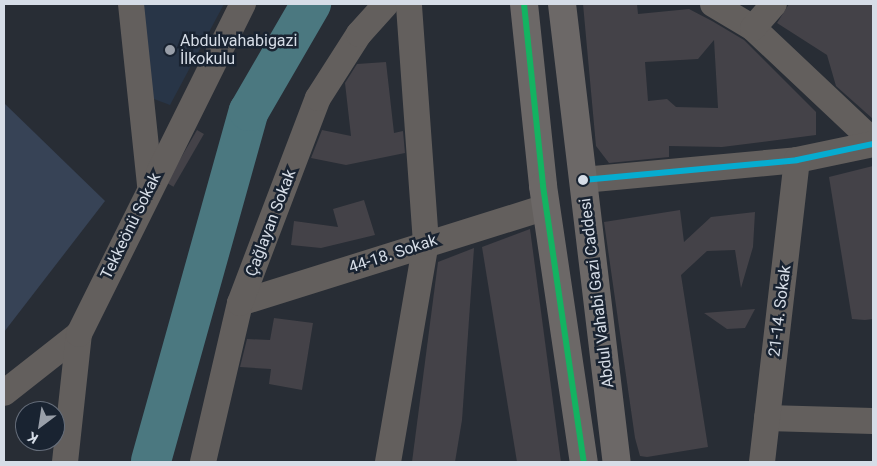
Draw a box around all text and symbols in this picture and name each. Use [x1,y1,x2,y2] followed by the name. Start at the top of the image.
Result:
[180,31,297,69] place label: Abdulvahabigazi İlkokulu
[164,44,176,56] marker: Abdulvahabigazi İlkokulu
[242,167,300,279] street label: Çağlayan Sokak
[97,170,165,282] street label: Tekkeönü Sokak
[578,175,588,185] unlabelled marker
[576,197,618,389] street label: Abdul Vahabi Gazi Caddesi
[346,231,440,277] street label: 44-18. Sokak
[765,264,795,358] street label: 21-14. Sokak
[15,401,65,451] north arrow
[25,429,41,447] text: K

